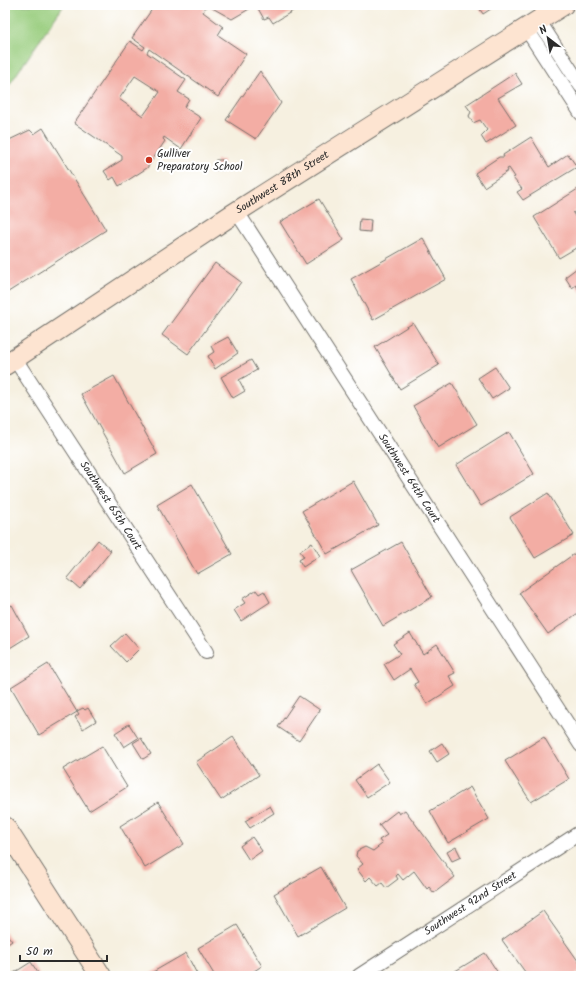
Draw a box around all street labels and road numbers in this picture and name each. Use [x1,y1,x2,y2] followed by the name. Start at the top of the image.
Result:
[232,146,333,219] street label: Southwest 88th Street
[373,430,445,527] street label: Southwest 64th Court
[75,457,147,554] street label: Southwest 65th Court
[421,866,521,940] street label: Southwest 92nd Street

